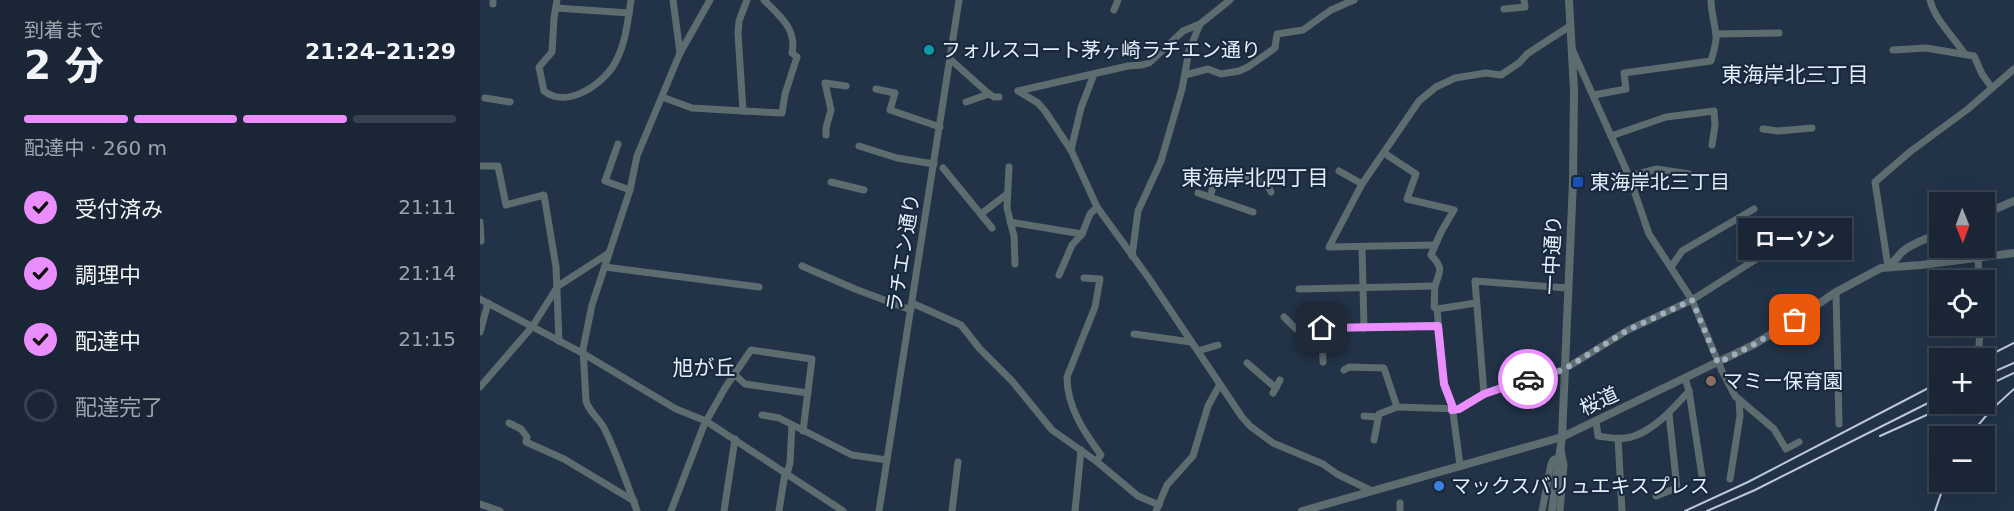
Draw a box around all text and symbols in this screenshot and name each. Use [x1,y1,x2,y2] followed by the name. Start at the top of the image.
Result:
[24,18,104,42] text: 到着まで
[941,38,1261,62] place label: フォルスコート茅ヶ崎ラチエン通り
[305,39,456,64] text: 21:24–21:29
[24,43,104,88] text: 2 分
[922,43,936,57] marker: フォルスコート茅ヶ崎ラチエン通り
[1722,63,1869,87] district label: 東海岸北三丁目
[24,136,167,160] text: 配達中 · 260 m
[1182,166,1329,190] district label: 東海岸北四丁目
[1590,170,1730,194] place label: 東海岸北三丁目
[1571,175,1585,189] marker: 東海岸北三丁目
[24,191,57,224] icon: check
[882,192,924,314] street label: ラチエン通り
[1929,192,1995,258] north arrow
[1929,192,1995,492] map controls
[398,195,456,219] text: 21:11
[75,197,163,222] text: 受付済み
[1538,214,1566,296] street label: 一中通り
[1738,218,1852,260] callout: ローソン
[1755,227,1835,251] text: ローソン
[24,257,57,290] icon: check
[398,261,456,285] text: 21:14
[75,263,141,288] text: 調理中
[1929,270,1995,336] button: locate
[1769,294,1820,345] pin
[1296,302,1347,353] pin
[1778,303,1811,336] icon: bag
[1305,311,1338,344] icon: home
[24,323,57,356] icon: check
[398,327,456,351] text: 21:15
[75,329,141,354] text: 配達中
[1929,348,1995,414] button: +
[1498,349,1558,409] courier
[673,356,736,380] district label: 旭が丘
[1512,363,1545,396] icon: car
[1723,369,1843,393] place label: マミー保育園
[1704,374,1718,388] marker: マミー保育園
[1576,382,1622,420] street label: 桜道
[75,395,163,420] text: 配達完了
[1929,426,1995,492] button: −
[1451,474,1710,498] place label: マックスバリュエキスプレス
[1432,479,1446,493] marker: マックスバリュエキスプレス

